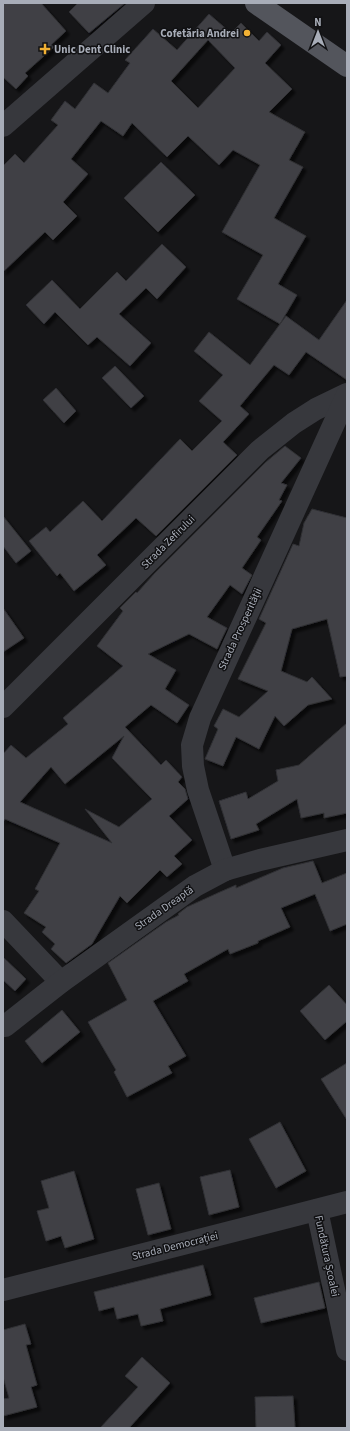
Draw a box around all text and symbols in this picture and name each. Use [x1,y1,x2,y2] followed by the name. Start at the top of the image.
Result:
[298,12,338,52] north arrow
[314,15,322,30] text: N
[160,26,239,41] place label: Cofetăria Andrei
[242,28,252,38] marker: Cofetăria Andrei
[54,42,130,57] place label: Unic Dent Clinic
[39,43,51,55] marker: Unic Dent Clinic
[138,512,198,572] street label: Strada Zefirului
[214,586,266,672] street label: Strada Prosperității
[132,882,196,934] street label: Strada Dreaptă
[311,1214,343,1298] street label: Fundătura Școalei
[130,1228,220,1264] street label: Strada Democrației

